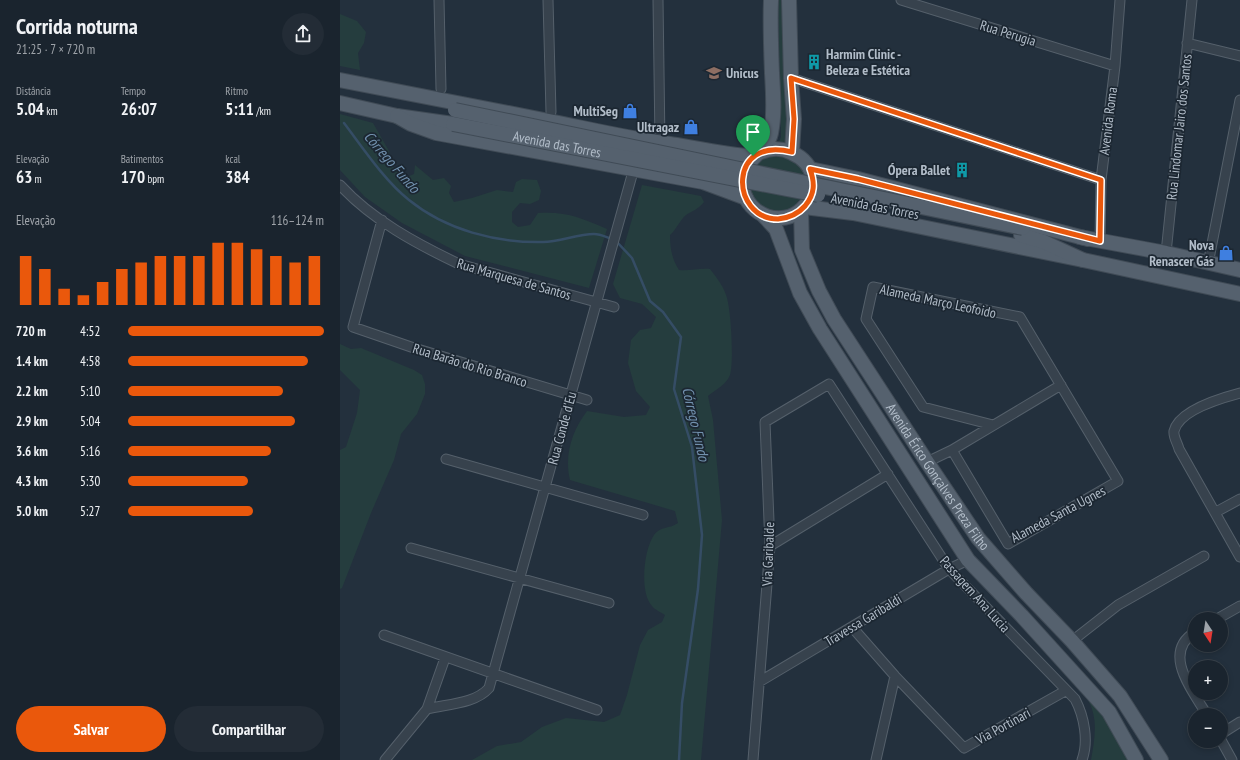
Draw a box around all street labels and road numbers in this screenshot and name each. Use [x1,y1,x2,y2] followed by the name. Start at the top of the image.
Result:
[978,16,1038,50] street label: Rua Perugia
[1162,53,1196,201] street label: Rua Lindomar Jairo dos Santos
[1095,86,1121,156] street label: Avenida Roma
[511,127,603,162] street label: Avenida das Torres
[829,189,921,223] street label: Avenida das Torres
[455,254,573,304] street label: Rua Marquesa de Santos
[878,280,998,322] street label: Alameda Março Leofoido
[411,339,529,391] street label: Rua Barão do Rio Branco
[544,389,580,467] street label: Rua Conde d'Eu
[882,400,994,554] street label: Avenida Érico Gonçalves Preza Filho
[1007,481,1109,547] street label: Alameda Santa Ugnes
[758,521,778,587] street label: Via Garibalde
[936,552,1014,636] street label: Passagem Ana Lucia
[821,590,905,650] street label: Travessa Garibaldi
[972,704,1033,749] street label: Via Portinari

